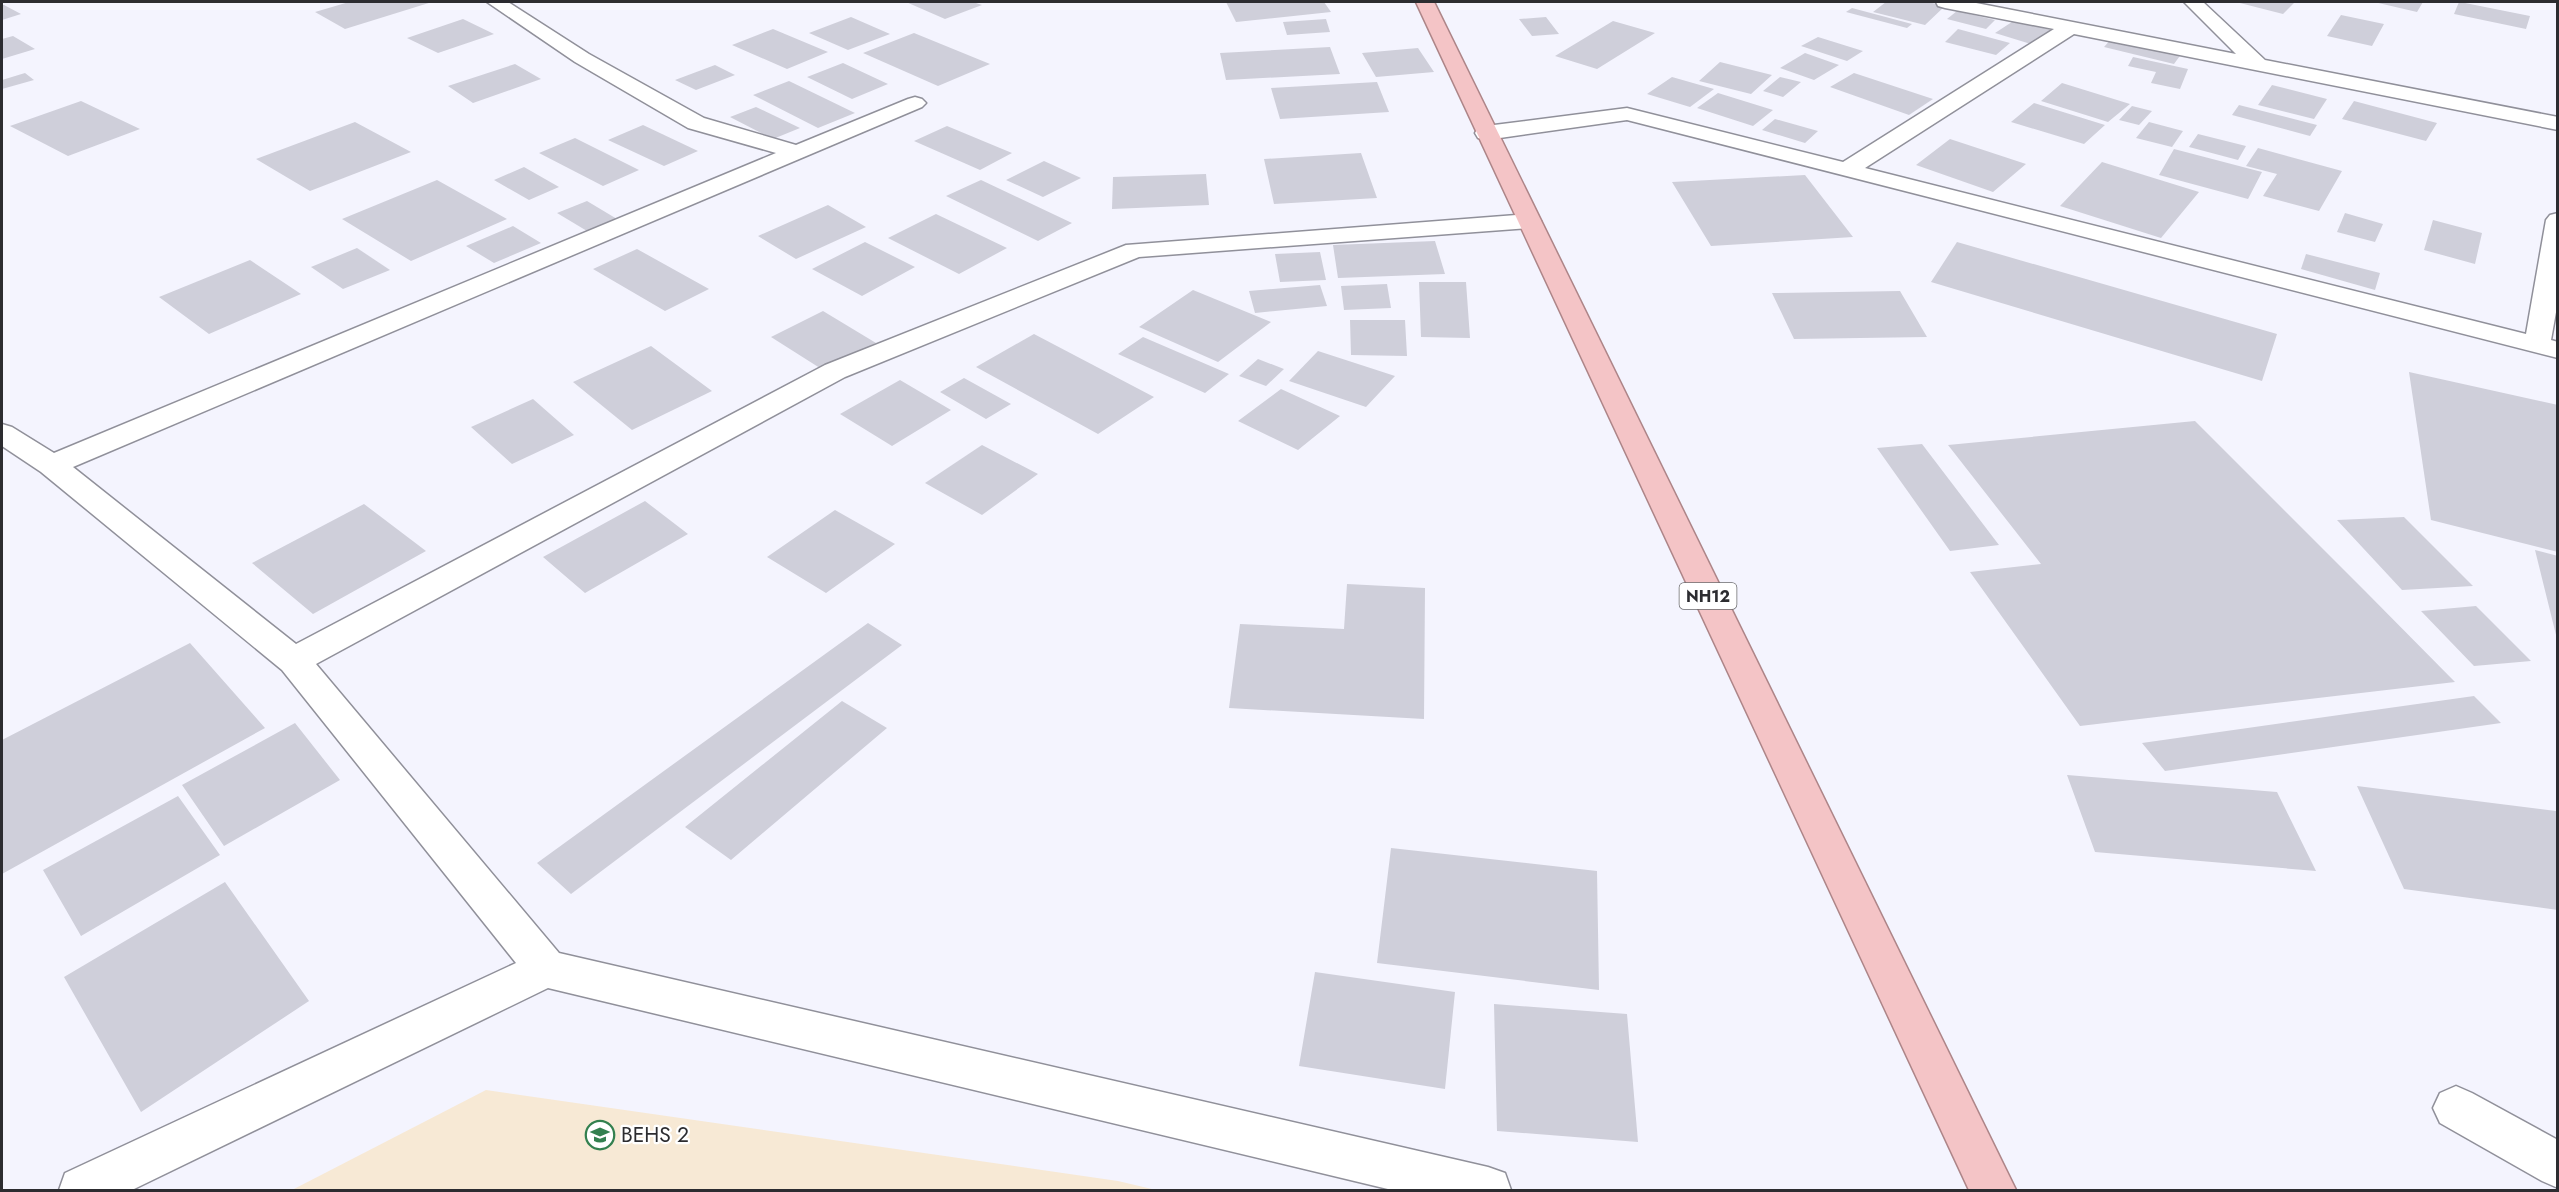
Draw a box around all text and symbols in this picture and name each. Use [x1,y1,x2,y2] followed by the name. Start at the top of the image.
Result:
[1680,583,1736,609] road number: NH12
[584,1119,616,1151] school or university icon: BEHS 2
[621,1120,689,1150] place label: BEHS 2

